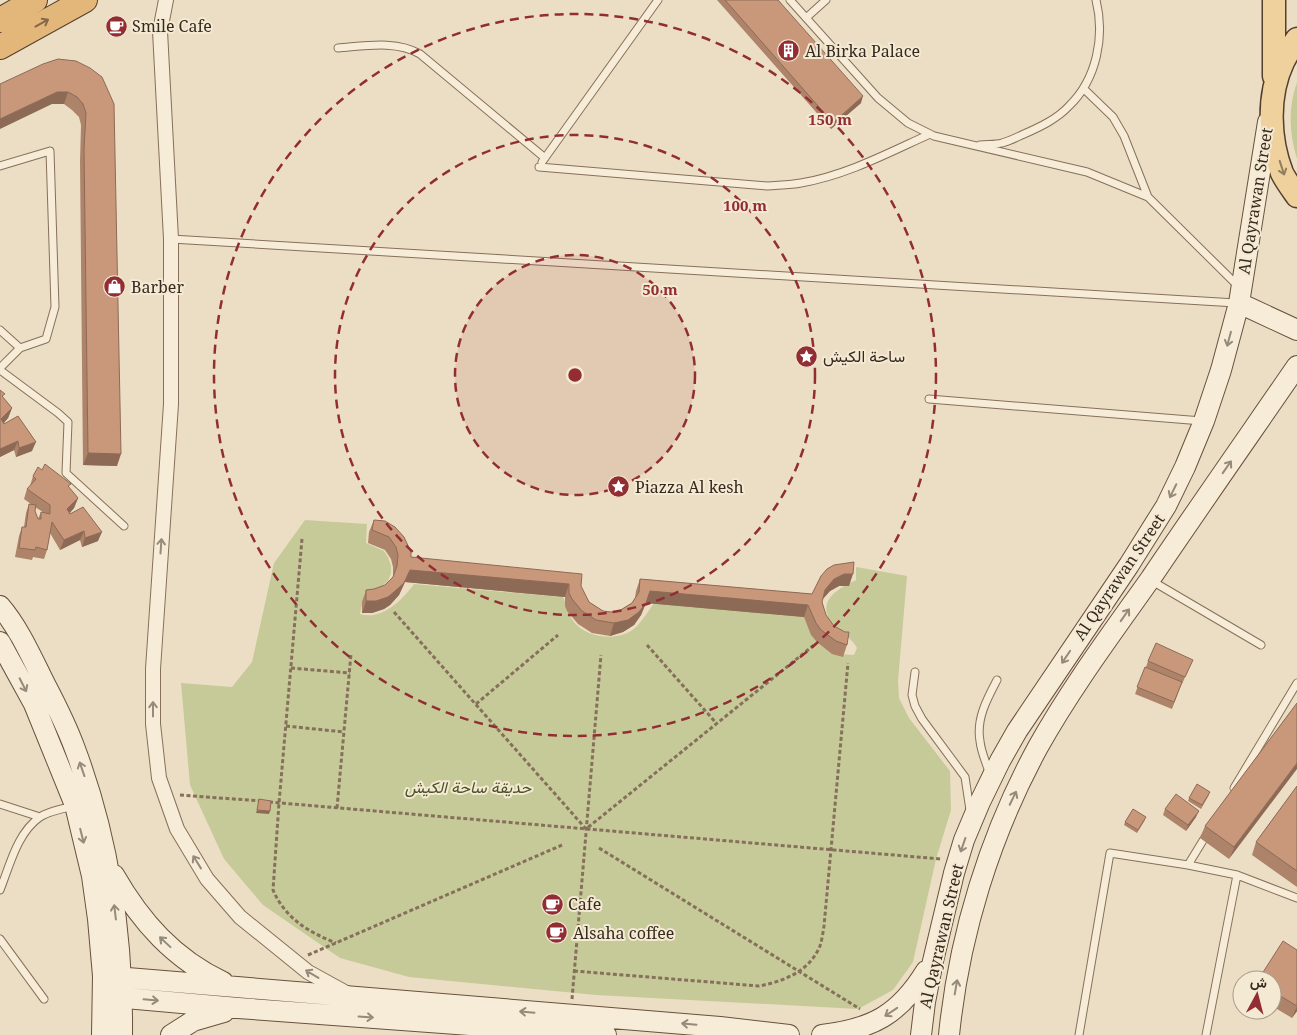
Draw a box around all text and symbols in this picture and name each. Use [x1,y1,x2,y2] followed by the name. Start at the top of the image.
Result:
[104,14,128,38] cafe icon: Smile Cafe
[132,15,212,37] place label: Smile Cafe
[35,18,49,28] one-way arrow
[777,39,801,63] building icon: Al Birka Palace
[805,40,920,62] place label: Al Birka Palace
[808,109,852,129] text: 150 m
[1233,126,1278,276] street label: Al Qayrawan Street
[1277,160,1287,176] one-way arrow
[723,195,767,215] text: 100 m
[103,275,127,299] shop icon: Barber
[131,276,184,298] place label: Barber
[642,279,678,299] text: 50 m
[1224,331,1234,347] one-way arrow
[795,344,819,368] place icon: ساحة الكيش
[823,345,905,367] place label: ساحة الكيش
[566,366,584,384] centre of rings
[1222,460,1232,474] one-way arrow
[607,475,631,499] place icon: Piazza Al kesh
[635,476,744,498] place label: Piazza Al kesh
[1168,483,1178,498] one-way arrow
[1068,509,1170,645] street label: Al Qayrawan Street
[157,539,166,555] one-way arrow
[1120,608,1130,622] one-way arrow
[1061,650,1071,664] one-way arrow
[18,677,28,692] one-way arrow
[148,701,158,717] one-way arrow
[77,762,87,778] one-way arrow
[405,776,533,798] park label: حديقة ساحة الكيش
[1009,791,1018,806] one-way arrow
[78,827,88,843] one-way arrow
[958,836,967,852] one-way arrow
[191,856,201,870] one-way arrow
[914,861,968,1011] street label: Al Qayrawan Street
[540,892,564,916] cafe icon: Cafe
[568,893,601,915] place label: Cafe
[110,904,120,920] one-way arrow
[545,921,569,945] cafe icon: Alsaha coffee
[573,922,674,944] place label: Alsaha coffee
[158,936,171,948] one-way arrow
[306,969,320,979] one-way arrow
[1232,970,1282,1020] north arrow
[1249,971,1268,992] text: ش
[951,979,961,995] one-way arrow
[143,995,159,1005] one-way arrow
[884,1006,898,1017] one-way arrow
[519,1007,535,1016] one-way arrow
[357,1013,373,1022] one-way arrow
[681,1020,697,1029] one-way arrow

